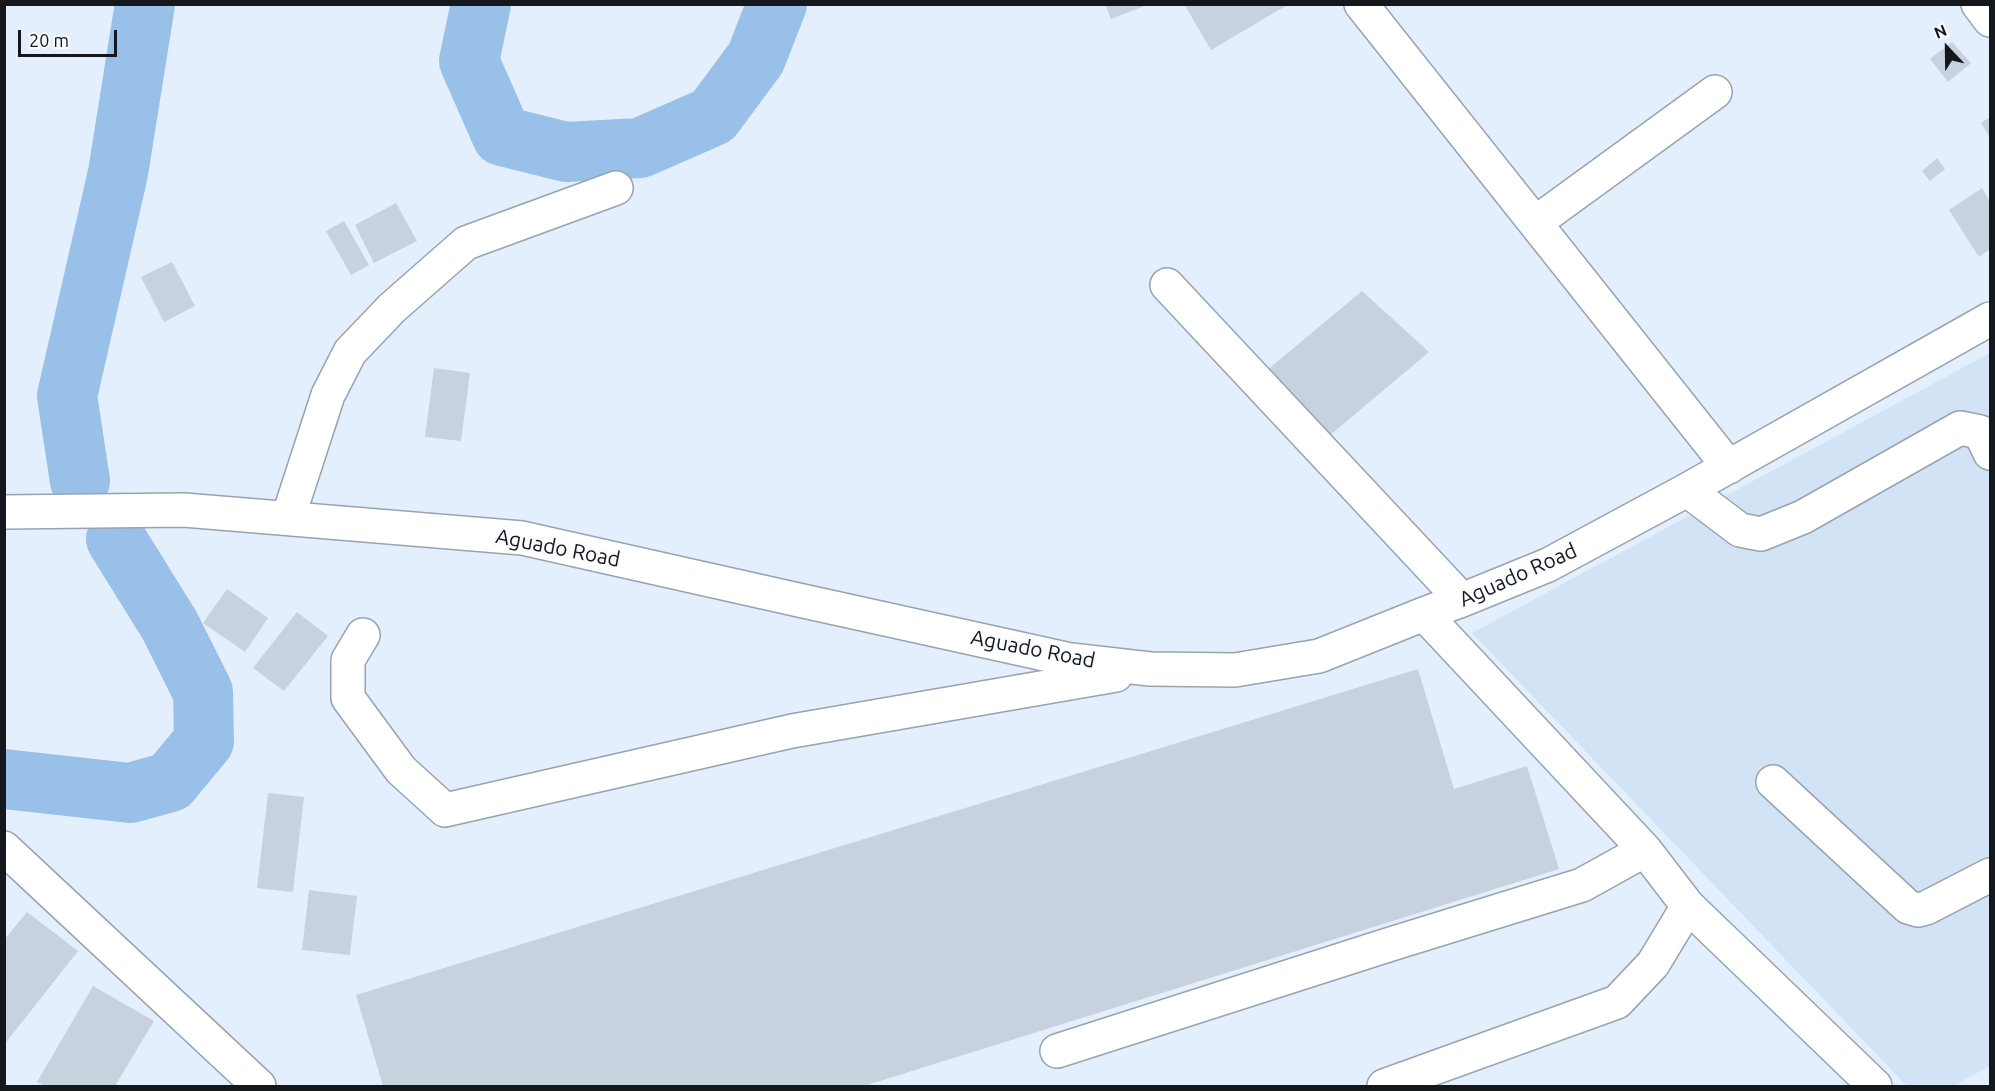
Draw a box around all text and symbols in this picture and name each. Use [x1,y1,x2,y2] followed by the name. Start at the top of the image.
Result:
[21,18,120,56] scale bar
[1917,18,1977,78] north arrow
[1931,21,1949,42] text: N
[29,30,69,50] text: 20 m
[494,524,622,572] street label: Aguado Road
[1455,538,1581,612] street label: Aguado Road
[969,625,1097,673] street label: Aguado Road

